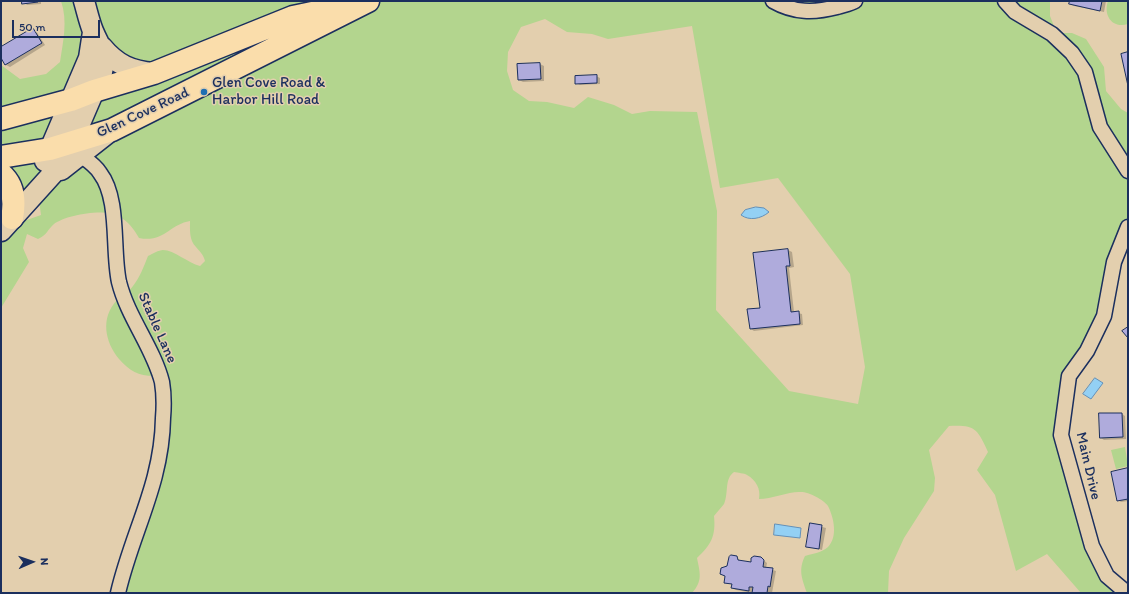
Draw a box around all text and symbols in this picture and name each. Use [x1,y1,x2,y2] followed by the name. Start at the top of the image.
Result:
[14,12,102,38] scale bar
[19,20,45,34] text: 50 m
[212,74,325,109] place label: Glen Cove Road & Harbor Hill Road
[94,84,192,142] street label: Glen Cove Road
[199,87,209,97] marker: Glen Cove Road & Harbor Hill Road
[133,290,181,366] street label: Stable Lane
[1071,430,1105,502] street label: Main Drive
[12,542,52,582] north arrow
[38,558,51,566] text: N

